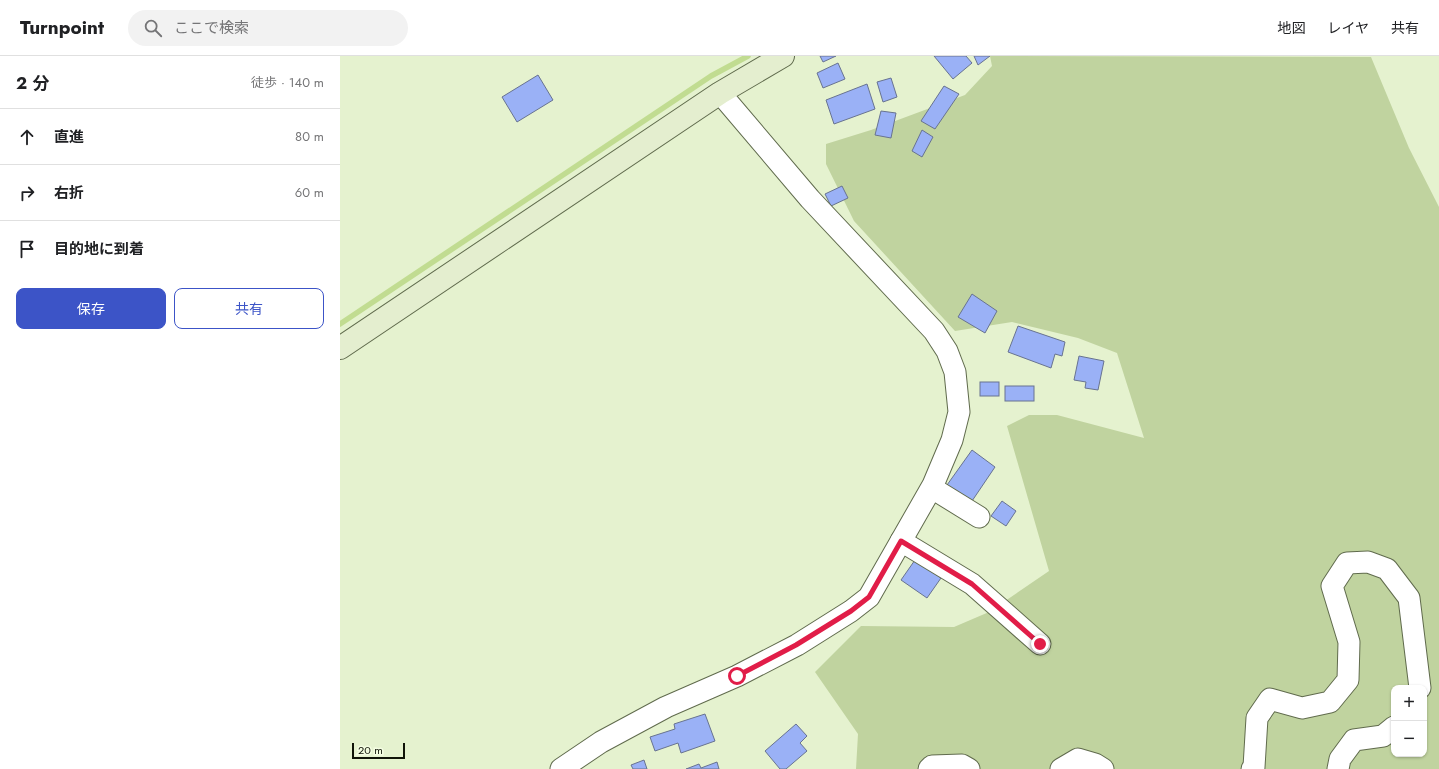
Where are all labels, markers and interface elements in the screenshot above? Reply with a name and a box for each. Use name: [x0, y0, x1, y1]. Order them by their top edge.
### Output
search box: [128, 10, 408, 46]
text: Turnpoint: [20, 14, 104, 41]
icon: search: [142, 17, 164, 39]
text: ここで検索: [174, 17, 249, 39]
text: 地図: [1277, 18, 1305, 38]
text: レイヤ: [1327, 18, 1369, 38]
text: 共有: [1391, 18, 1419, 38]
text: 2 分: [16, 71, 49, 95]
text: 徒歩 · 140 m: [251, 73, 324, 92]
icon: ahead: [16, 126, 38, 148]
text: 直進: [54, 126, 84, 148]
text: 80 m: [295, 127, 324, 146]
icon: right: [16, 182, 38, 204]
text: 右折: [54, 182, 84, 204]
text: 60 m: [295, 183, 324, 202]
icon: arrive: [16, 238, 38, 260]
text: 目的地に到着: [54, 238, 144, 260]
button: 保存: [16, 288, 166, 329]
button: 共有: [174, 288, 324, 329]
route end: [1031, 635, 1049, 653]
route start: [728, 667, 746, 685]
map controls: [1391, 685, 1427, 757]
button: +: [1391, 685, 1427, 721]
button: −: [1391, 721, 1427, 757]
scale bar: [352, 741, 405, 760]
text: 20 m: [358, 742, 383, 758]

